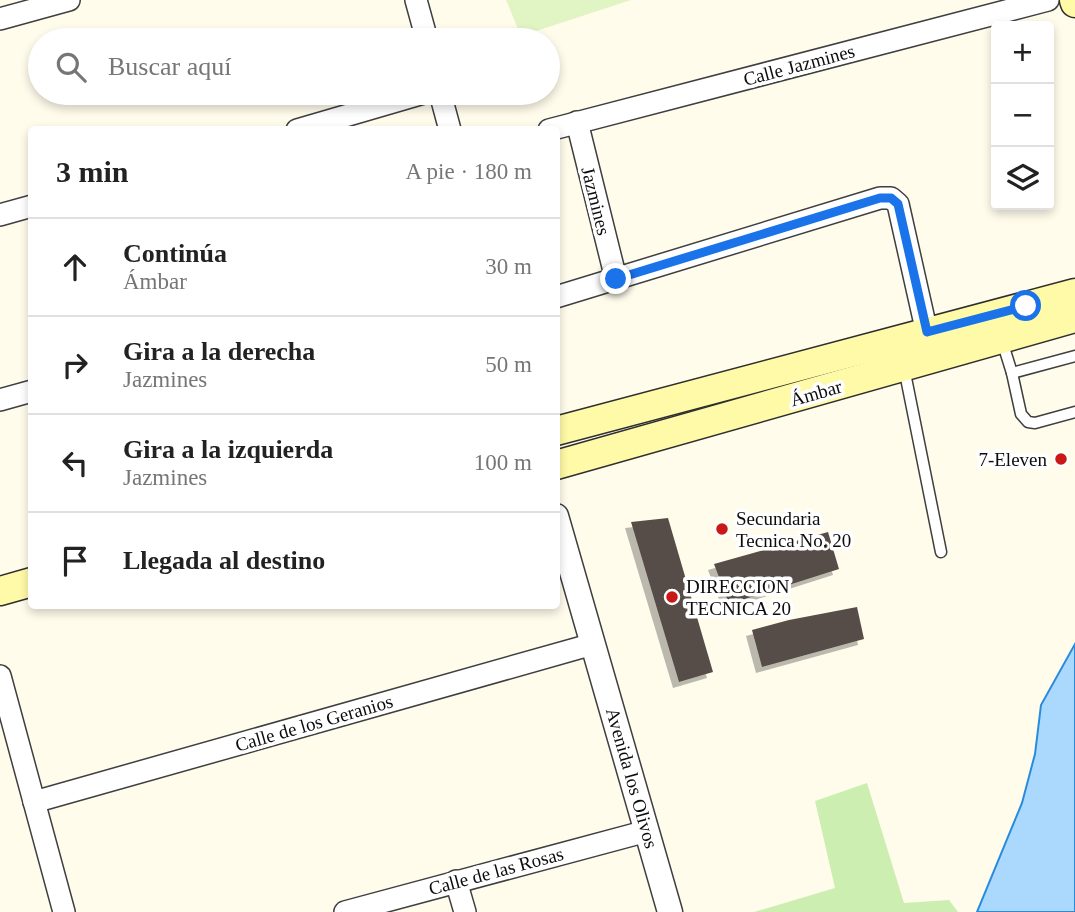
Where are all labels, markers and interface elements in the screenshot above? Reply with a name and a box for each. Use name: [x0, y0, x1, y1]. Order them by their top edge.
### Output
map controls: [991, 21, 1054, 210]
button: +: [991, 21, 1054, 84]
search box: [28, 28, 560, 105]
street label: Calle Jazmines: [741, 40, 857, 90]
icon: search: [52, 48, 90, 86]
text: Buscar aquí: [108, 52, 231, 81]
button: −: [991, 84, 1054, 147]
button: layers: [991, 147, 1054, 210]
text: 3 min: [56, 155, 129, 188]
text: A pie · 180 m: [406, 159, 532, 184]
street label: Jazmines: [577, 165, 615, 237]
text: Continúa: [123, 239, 227, 268]
icon: ahead: [56, 248, 94, 286]
text: 30 m: [485, 254, 532, 279]
route end: [600, 263, 631, 294]
text: Ámbar: [123, 269, 187, 294]
route start: [1010, 290, 1041, 321]
text: Gira a la derecha: [123, 337, 315, 366]
icon: right: [56, 346, 94, 384]
text: 50 m: [485, 352, 532, 377]
text: Jazmines: [123, 367, 207, 392]
street label: Ámbar: [788, 375, 845, 410]
text: Gira a la izquierda: [123, 435, 333, 464]
icon: left: [56, 444, 94, 482]
place label: 7-Eleven: [978, 449, 1048, 470]
text: 100 m: [474, 450, 532, 475]
marker: 7-Eleven: [1053, 451, 1069, 467]
text: Jazmines: [123, 465, 207, 490]
place label: Secundaria Tecnica No. 20: [736, 508, 851, 551]
marker: Secundaria Tecnica No. 20: [714, 521, 730, 537]
icon: arrive: [56, 542, 94, 580]
text: Llegada al destino: [123, 546, 325, 575]
place label: DIRECCION TECNICA 20: [686, 576, 791, 619]
marker: DIRECCION TECNICA 20: [664, 589, 680, 605]
street label: Calle de los Geranios: [233, 690, 395, 756]
street label: Avenida los Olivos: [602, 705, 662, 851]
street label: Calle de las Rosas: [426, 843, 566, 899]

